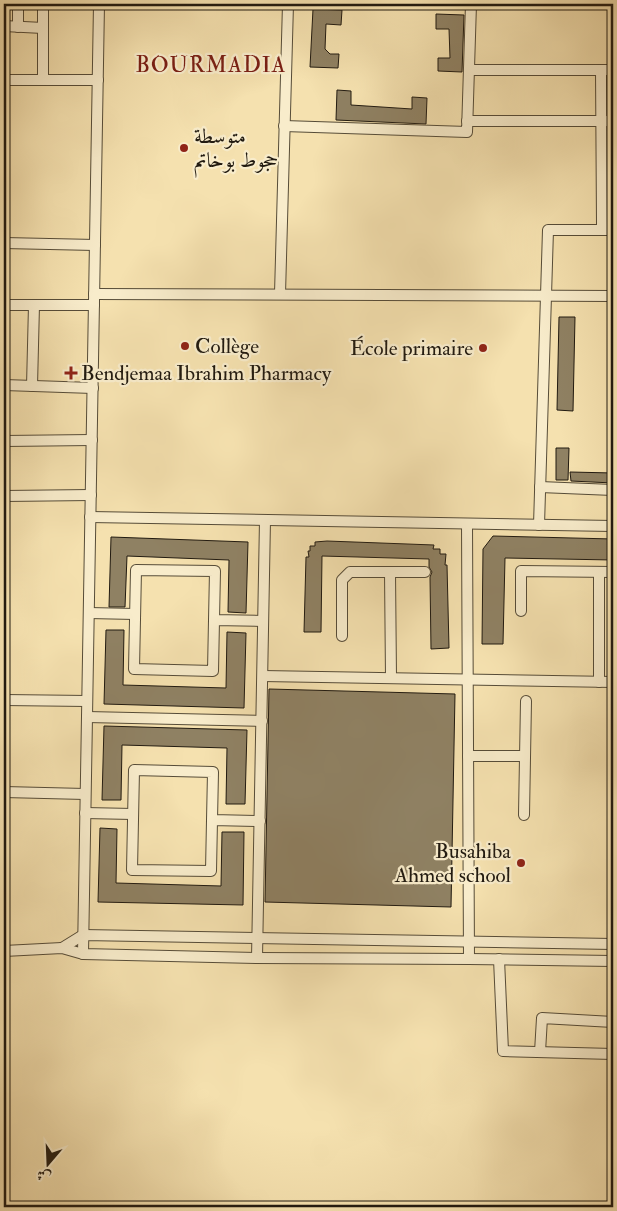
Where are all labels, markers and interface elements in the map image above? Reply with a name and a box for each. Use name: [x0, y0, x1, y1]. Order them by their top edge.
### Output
district label: BOURMADIA: [135, 51, 287, 79]
place label: متوسطة حجوط بوخاتم: [194, 123, 278, 178]
marker: متوسطة حجوط بوخاتم: [178, 142, 190, 154]
place label: Collège: [195, 333, 259, 360]
place label: École primaire: [350, 335, 473, 362]
marker: Collège: [179, 340, 191, 352]
marker: École primaire: [477, 342, 489, 354]
place label: Bendjemaa Ibrahim Pharmacy: [81, 360, 332, 387]
marker: Bendjemaa Ibrahim Pharmacy: [65, 367, 77, 379]
place label: Busahiba Ahmed school: [394, 838, 512, 889]
marker: Busahiba Ahmed school: [515, 857, 527, 869]
north arrow: [22, 1138, 72, 1188]
text: ش: [34, 1165, 53, 1186]

